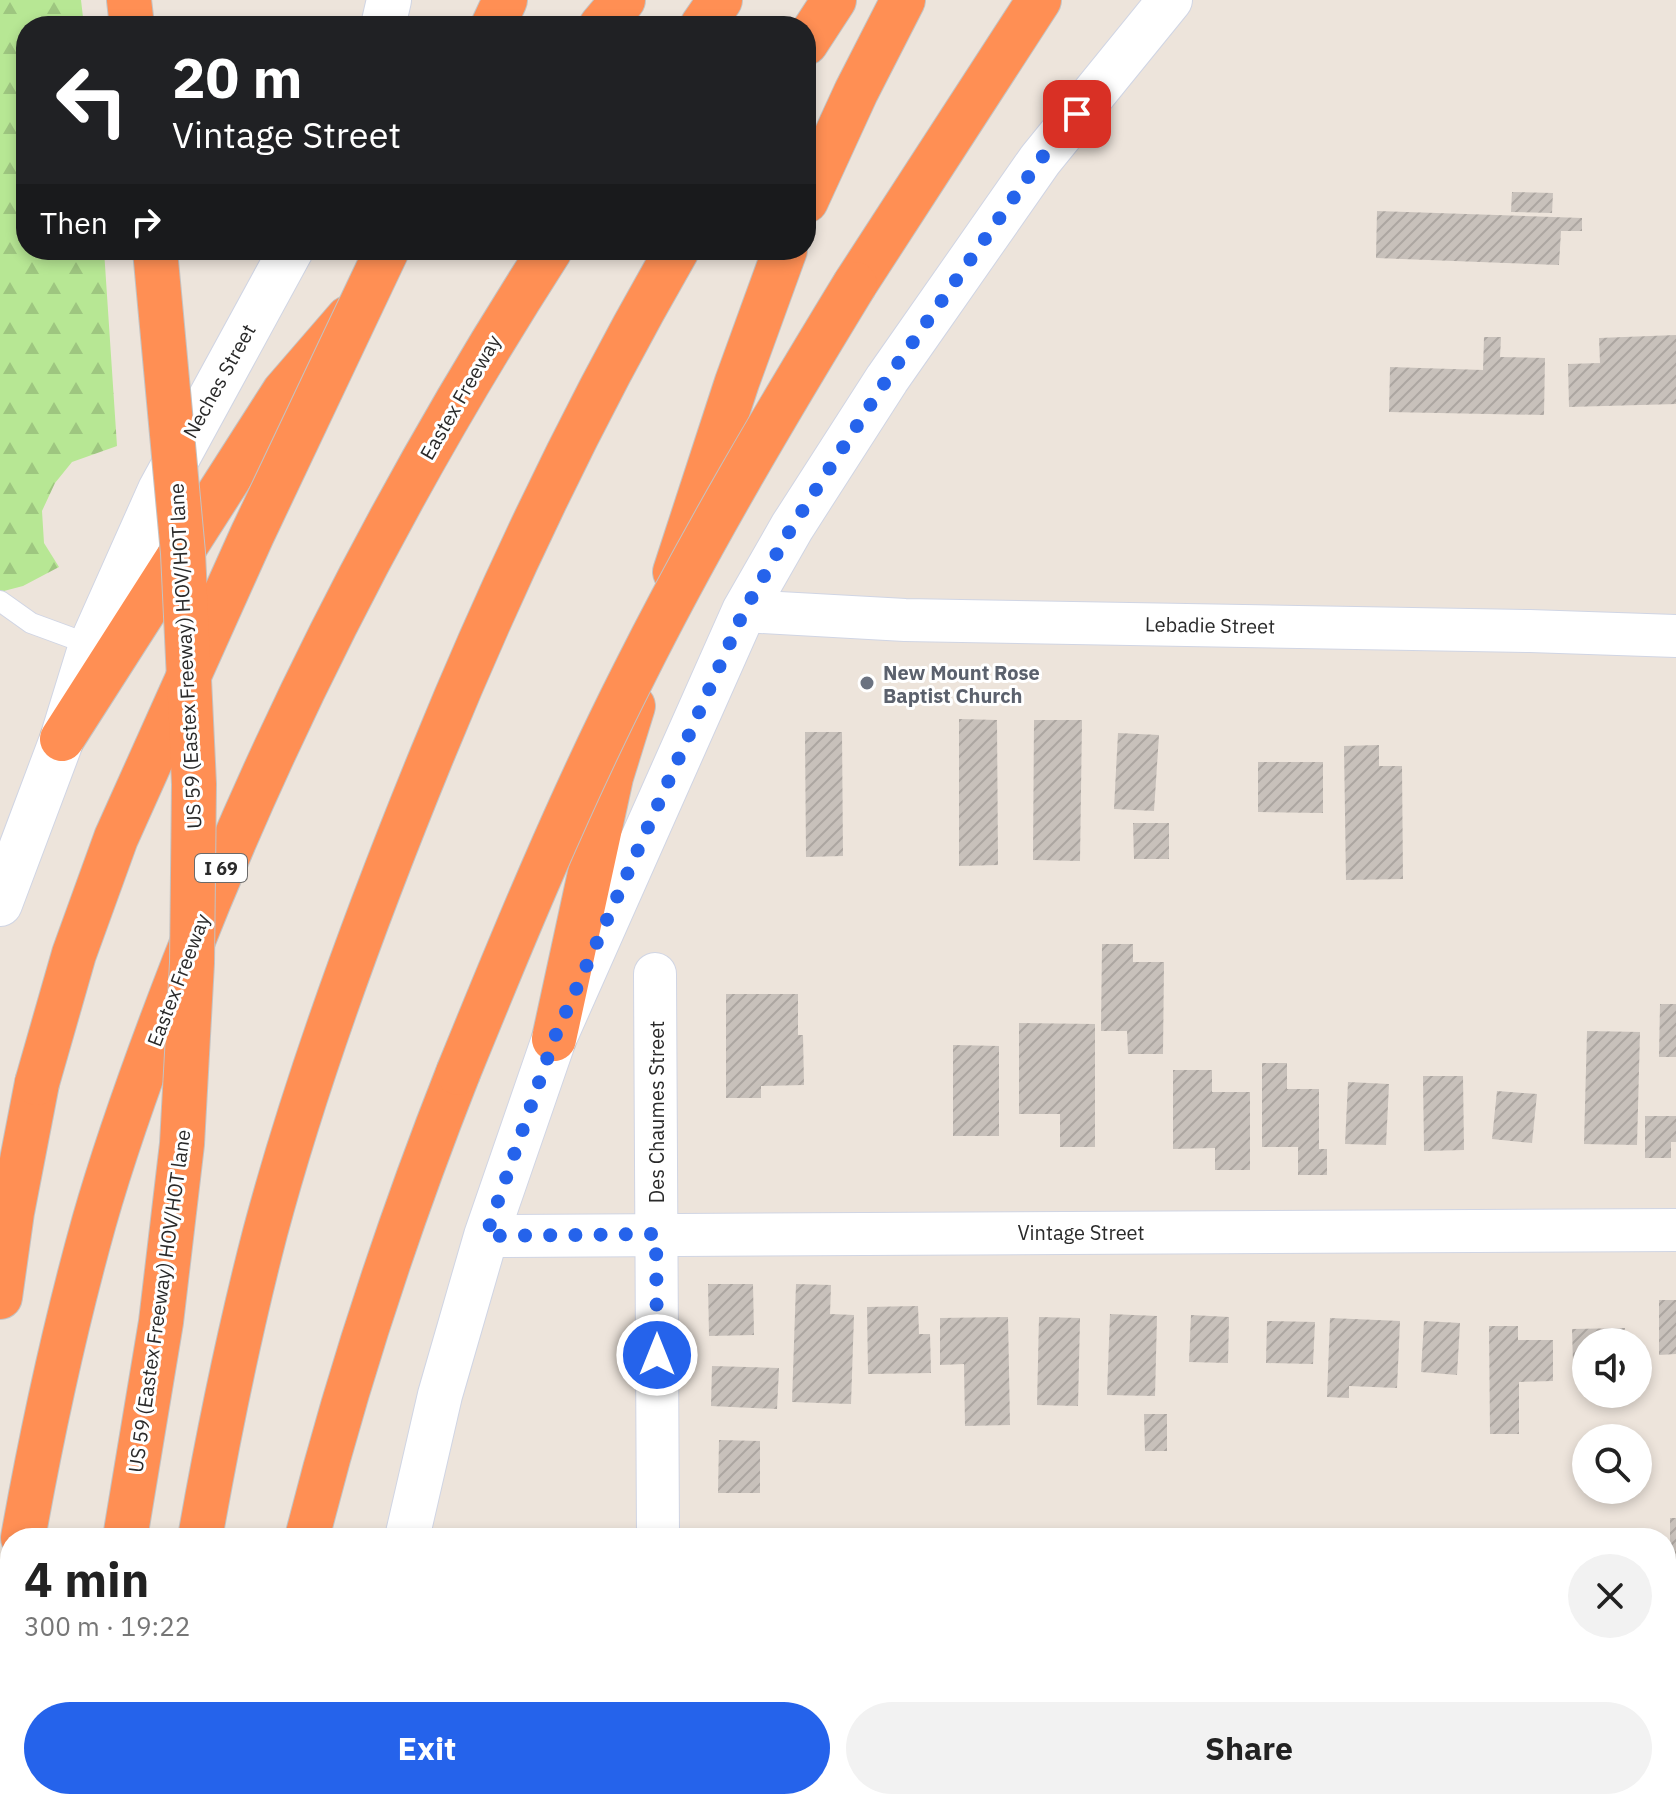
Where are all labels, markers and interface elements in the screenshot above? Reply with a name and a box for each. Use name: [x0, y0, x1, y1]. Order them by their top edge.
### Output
text: 20 m: [172, 41, 302, 113]
icon: left: [40, 48, 144, 152]
pin: [1043, 80, 1111, 148]
icon: arrive: [1055, 92, 1099, 136]
text: Vintage Street: [172, 111, 401, 158]
icon: right: [124, 200, 168, 244]
text: Then: [40, 203, 108, 242]
street label: Neches Street: [176, 319, 262, 443]
street label: Eastex Freeway: [413, 330, 507, 464]
street label: US 59 (Eastex Freeway) HOV/HOT lane: [162, 482, 208, 830]
street label: Lebadie Street: [1145, 610, 1275, 640]
place label: New Mount Rose Baptist Church: [883, 659, 1040, 709]
marker: New Mount Rose Baptist Church: [858, 674, 876, 692]
road number: I 69: [195, 854, 247, 882]
street label: Eastex Freeway: [140, 910, 216, 1050]
street label: Des Chaumes Street: [643, 1021, 670, 1203]
street label: US 59 (Eastex Freeway) HOV/HOT lane: [122, 1128, 196, 1474]
street label: Vintage Street: [1017, 1219, 1145, 1246]
position arrow: [615, 1313, 699, 1397]
map controls: [1572, 1328, 1652, 1504]
button: sound: [1572, 1328, 1652, 1408]
button: search: [1572, 1424, 1652, 1504]
text: 4 min: [24, 1548, 149, 1610]
button: close: [1568, 1554, 1652, 1638]
text: 300 m · 19:22: [24, 1609, 190, 1643]
button: Exit: [24, 1702, 830, 1794]
button: Share: [846, 1702, 1652, 1794]

